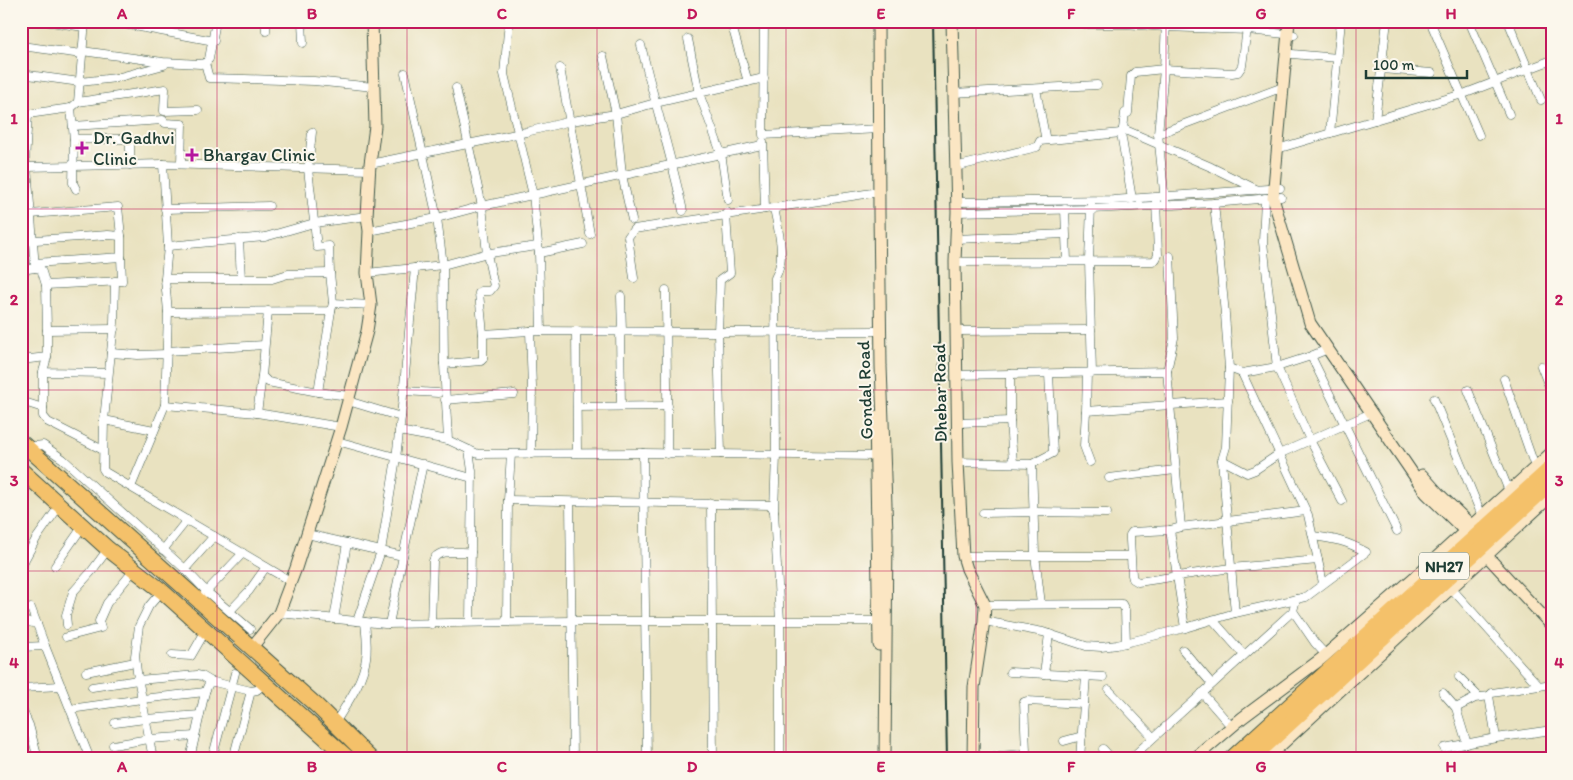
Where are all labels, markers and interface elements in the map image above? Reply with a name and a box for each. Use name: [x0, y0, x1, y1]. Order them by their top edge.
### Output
text: A: [116, 4, 128, 23]
text: B: [307, 4, 318, 23]
text: C: [497, 4, 508, 23]
text: D: [687, 4, 698, 23]
text: E: [877, 4, 886, 23]
text: F: [1067, 4, 1076, 23]
text: G: [1255, 4, 1267, 23]
text: H: [1445, 4, 1457, 23]
scale bar: [1366, 48, 1467, 80]
text: 100 m: [1373, 56, 1415, 74]
text: 1: [10, 109, 18, 128]
text: 1: [1555, 109, 1563, 128]
place label: Dr. Gadhvi Clinic: [93, 127, 175, 170]
marker: Dr. Gadhvi Clinic: [75, 141, 89, 155]
place label: Bhargav Clinic: [203, 144, 315, 166]
marker: Bhargav Clinic: [185, 148, 199, 162]
text: 2: [10, 290, 19, 309]
text: 2: [1555, 290, 1564, 309]
street label: Gondal Road: [852, 340, 878, 440]
street label: Dhebar Road: [928, 343, 952, 443]
text: 3: [10, 471, 19, 490]
text: 3: [1555, 471, 1564, 490]
road number: NH27: [1419, 552, 1469, 580]
text: 4: [9, 653, 19, 672]
text: 4: [1554, 653, 1564, 672]
text: A: [116, 757, 128, 776]
text: B: [307, 757, 318, 776]
text: C: [497, 757, 508, 776]
text: D: [687, 757, 698, 776]
text: E: [877, 757, 886, 776]
text: F: [1067, 757, 1076, 776]
text: G: [1255, 757, 1267, 776]
text: H: [1445, 757, 1457, 776]

